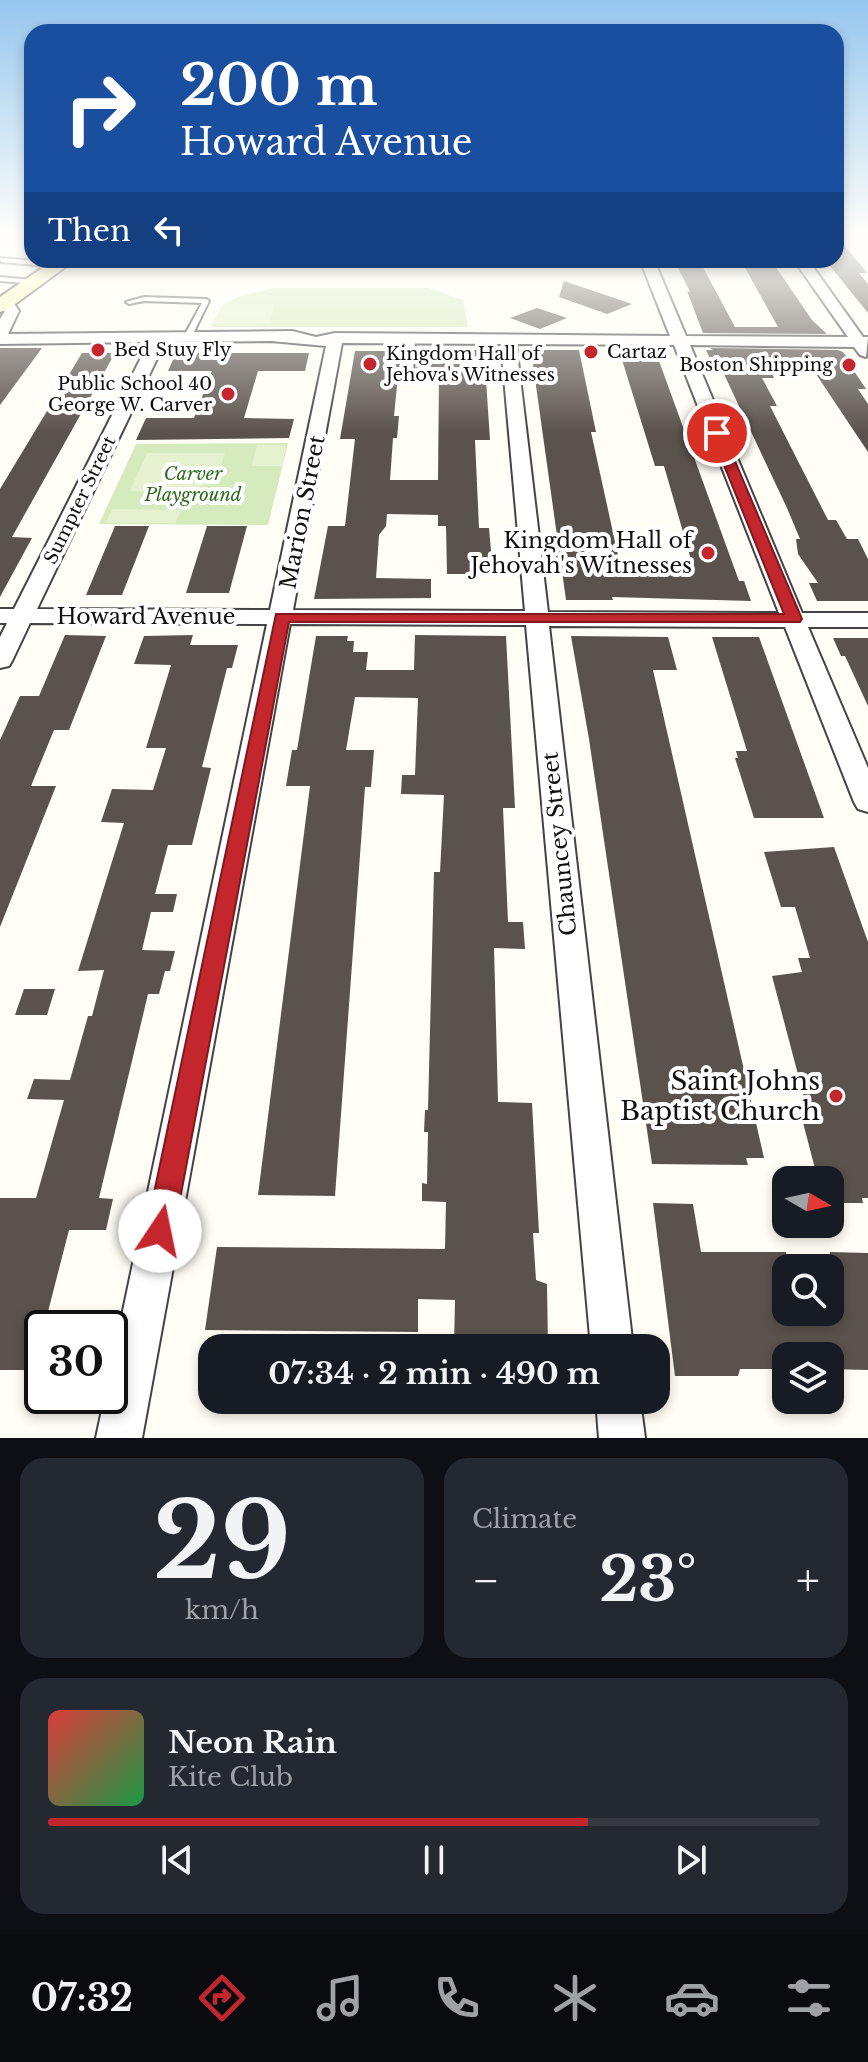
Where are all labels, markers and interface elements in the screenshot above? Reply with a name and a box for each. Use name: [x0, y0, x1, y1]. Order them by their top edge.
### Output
text: 200 m: [180, 51, 378, 120]
icon: right: [48, 56, 152, 160]
text: Howard Avenue: [180, 120, 473, 165]
icon: left: [147, 208, 191, 252]
text: Then: [48, 212, 131, 249]
place label: Bed Stuy Fly: [114, 339, 232, 361]
marker: Bed Stuy Fly: [89, 341, 107, 359]
place label: Cartaz: [607, 341, 667, 363]
place label: Kingdom Hall of Jehova's Witnesses: [384, 343, 555, 386]
marker: Cartaz: [582, 343, 600, 361]
place label: Boston Shipping: [679, 354, 833, 376]
marker: Kingdom Hall of Jehova's Witnesses: [361, 355, 379, 373]
marker: Boston Shipping: [840, 356, 858, 374]
place label: Public School 40 George W. Carver: [48, 373, 212, 416]
marker: Public School 40 George W. Carver: [219, 385, 237, 403]
pin: [683, 399, 751, 467]
icon: arrive: [695, 411, 739, 455]
street label: Sumpter Street: [39, 432, 121, 568]
street label: Marion Street: [274, 432, 331, 591]
park label: Carver Playground: [143, 463, 242, 506]
place label: Kingdom Hall of Jehovah's Witnesses: [467, 527, 695, 579]
marker: Kingdom Hall of Jehovah's Witnesses: [699, 544, 717, 562]
street label: Howard Avenue: [57, 603, 235, 630]
street label: Chauncey Street: [536, 750, 583, 937]
place label: Saint Johns Baptist Church: [620, 1065, 820, 1127]
marker: Saint Johns Baptist Church: [827, 1087, 845, 1105]
north arrow: [772, 1166, 844, 1238]
map controls: [772, 1166, 844, 1414]
position arrow: [118, 1189, 202, 1273]
button: search: [772, 1254, 844, 1326]
speed limit sign: 30: [24, 1310, 128, 1414]
button: layers: [772, 1342, 844, 1414]
text: 07:34 · 2 min · 490 m: [268, 1355, 600, 1392]
text: 29: [153, 1477, 291, 1606]
text: Climate: [472, 1503, 577, 1535]
text: 23°: [599, 1543, 697, 1617]
text: −: [472, 1553, 500, 1608]
text: +: [796, 1553, 820, 1608]
text: km/h: [185, 1594, 259, 1626]
text: Neon Rain: [168, 1724, 337, 1761]
text: Kite Club: [168, 1761, 293, 1793]
icon: previous: [155, 1838, 199, 1882]
icon: pause: [412, 1838, 456, 1882]
icon: next: [669, 1838, 713, 1882]
icon: directions: [194, 1970, 250, 2026]
icon: music: [312, 1970, 368, 2026]
icon: phone: [429, 1970, 485, 2026]
icon: climate: [547, 1970, 603, 2026]
icon: car: [664, 1970, 720, 2026]
icon: filters: [781, 1970, 837, 2026]
text: 07:32: [31, 1976, 133, 2021]

